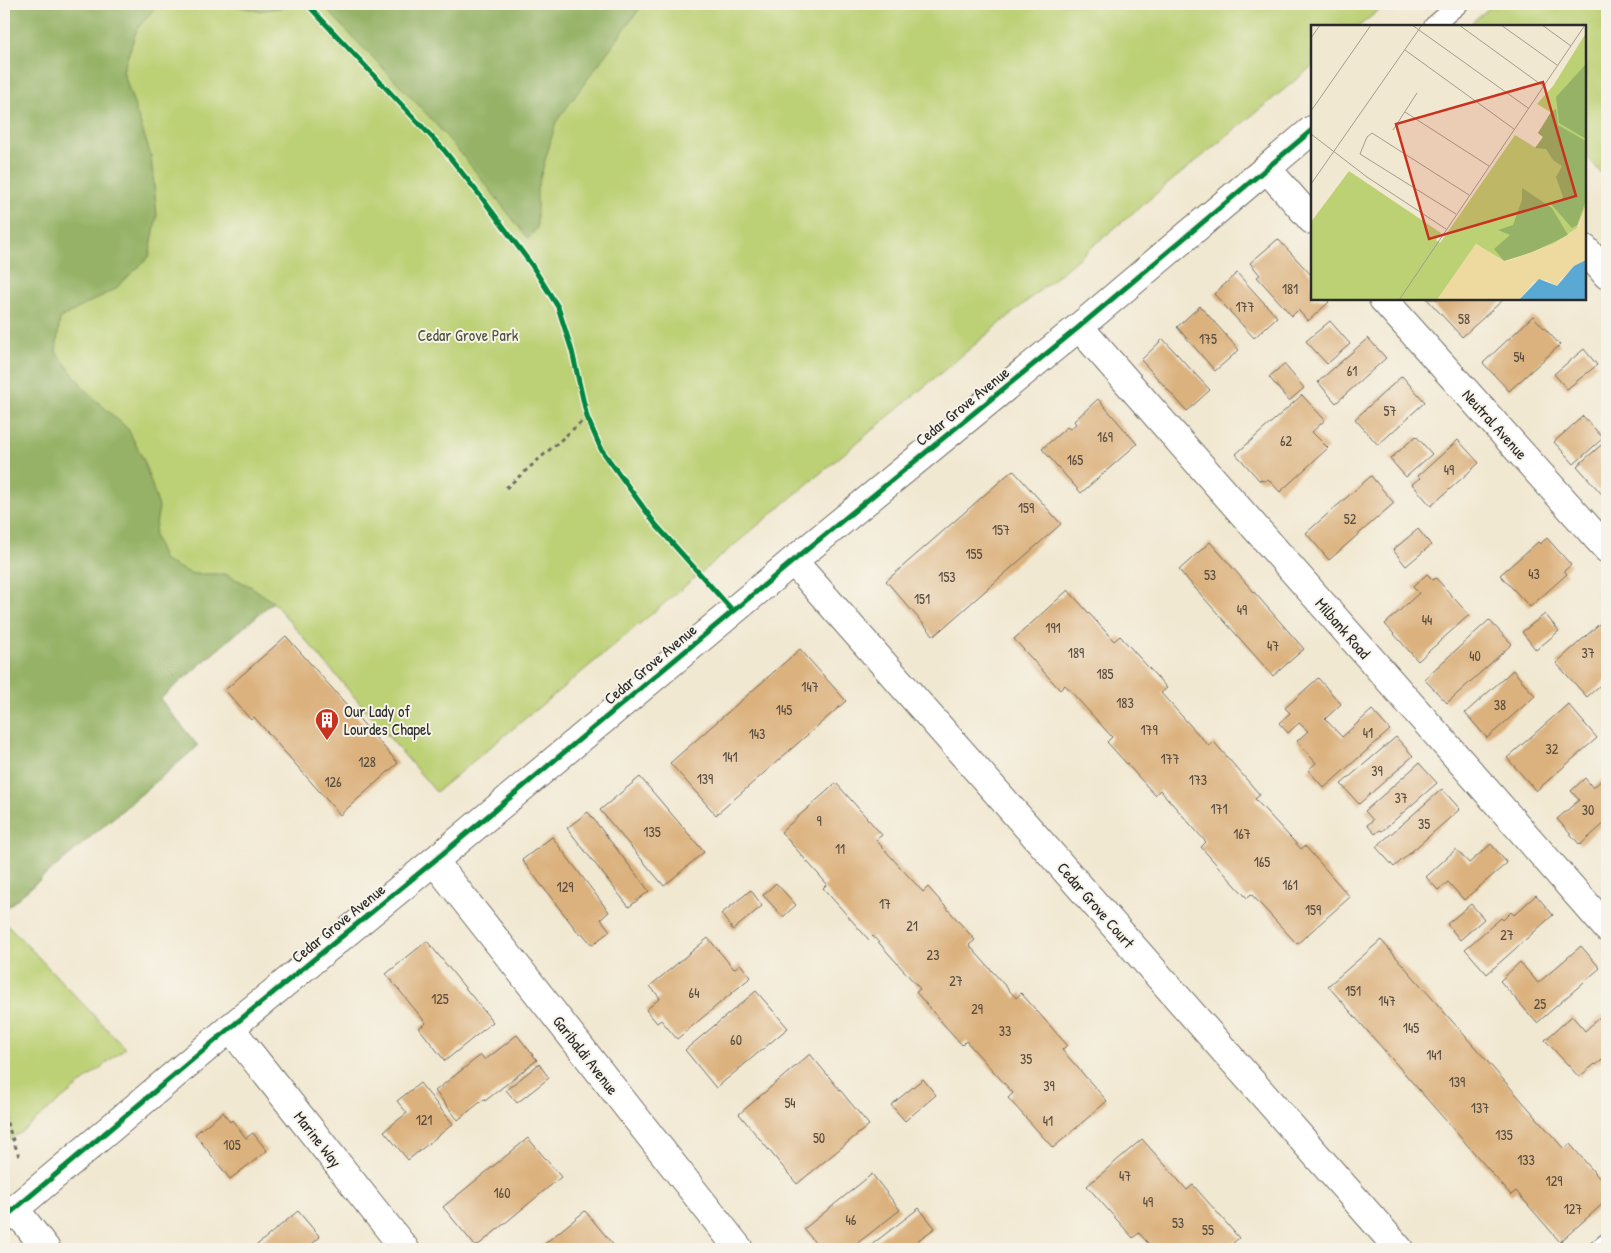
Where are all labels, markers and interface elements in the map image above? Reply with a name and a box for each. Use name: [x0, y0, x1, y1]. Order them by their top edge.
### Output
inset map: [1311, 25, 1586, 300]
house number: 181: [1282, 279, 1298, 298]
house number: 177: [1236, 297, 1255, 316]
house number: 58: [1458, 309, 1470, 328]
park label: Cedar Grove Park: [418, 324, 519, 346]
house number: 175: [1199, 329, 1217, 348]
house number: 54: [1513, 347, 1525, 366]
street label: Cedar Grove Avenue: [910, 361, 1014, 451]
house number: 61: [1347, 361, 1357, 380]
street label: Neutral Avenue: [1457, 384, 1533, 464]
house number: 57: [1384, 401, 1396, 420]
house number: 169: [1097, 427, 1113, 446]
house number: 62: [1280, 431, 1293, 450]
house number: 165: [1067, 450, 1083, 469]
house number: 49: [1444, 460, 1454, 479]
house number: 159: [1018, 498, 1034, 517]
house number: 52: [1344, 509, 1357, 528]
house number: 157: [992, 520, 1010, 539]
house number: 155: [966, 544, 983, 563]
house number: 43: [1528, 564, 1540, 583]
house number: 53: [1204, 565, 1216, 584]
house number: 153: [938, 567, 956, 586]
house number: 151: [914, 589, 930, 608]
street label: Milbank Road: [1310, 593, 1376, 663]
house number: 49: [1237, 600, 1247, 619]
house number: 44: [1422, 610, 1432, 629]
street label: Cedar Grove Avenue: [599, 618, 702, 709]
house number: 191: [1045, 618, 1061, 637]
house number: 47: [1267, 636, 1279, 655]
house number: 189: [1068, 643, 1084, 662]
house number: 37: [1581, 643, 1595, 662]
house number: 40: [1469, 646, 1481, 665]
house number: 185: [1096, 664, 1114, 683]
house number: 147: [801, 677, 819, 696]
house number: 183: [1116, 693, 1134, 712]
house number: 38: [1494, 695, 1506, 714]
place label: Our Lady of Lourdes Chapel: [344, 700, 431, 740]
house number: 145: [776, 700, 792, 719]
building icon: Our Lady of Lourdes Chapel: [314, 707, 340, 741]
house number: 179: [1140, 720, 1158, 739]
house number: 41: [1363, 723, 1373, 742]
house number: 143: [749, 724, 765, 743]
house number: 32: [1546, 739, 1559, 758]
house number: 141: [722, 747, 738, 766]
house number: 177: [1161, 749, 1180, 768]
house number: 128: [358, 752, 376, 771]
house number: 39: [1371, 761, 1383, 780]
house number: 139: [697, 769, 713, 788]
house number: 173: [1189, 770, 1207, 789]
house number: 126: [324, 772, 342, 791]
house number: 37: [1394, 788, 1408, 807]
house number: 171: [1210, 799, 1228, 818]
house number: 30: [1582, 800, 1594, 819]
house number: 9: [816, 811, 822, 830]
house number: 35: [1418, 814, 1430, 833]
house number: 135: [643, 822, 661, 841]
house number: 167: [1233, 824, 1251, 843]
house number: 11: [835, 839, 845, 858]
house number: 165: [1254, 852, 1270, 871]
street label: Cedar Grove Court: [1052, 857, 1140, 953]
house number: 161: [1282, 875, 1298, 894]
house number: 129: [557, 877, 573, 896]
street label: Cedar Grove Avenue: [286, 878, 390, 968]
house number: 17: [879, 894, 891, 913]
house number: 159: [1305, 900, 1321, 919]
house number: 21: [906, 916, 918, 935]
house number: 27: [1500, 925, 1514, 944]
house number: 23: [927, 945, 939, 964]
house number: 27: [949, 971, 963, 990]
house number: 151: [1345, 981, 1361, 1000]
house number: 64: [689, 983, 699, 1002]
house number: 125: [431, 989, 449, 1008]
house number: 147: [1378, 991, 1396, 1010]
house number: 25: [1534, 994, 1546, 1013]
house number: 29: [971, 999, 983, 1018]
street label: Garibaldi Avenue: [548, 1011, 624, 1100]
house number: 145: [1403, 1018, 1419, 1037]
house number: 33: [999, 1021, 1011, 1040]
house number: 60: [730, 1030, 742, 1049]
house number: 141: [1426, 1045, 1442, 1064]
house number: 35: [1020, 1049, 1032, 1068]
house number: 139: [1449, 1072, 1465, 1091]
house number: 39: [1043, 1076, 1055, 1095]
house number: 54: [784, 1093, 796, 1112]
house number: 137: [1471, 1098, 1489, 1117]
street label: Marine Way: [289, 1106, 347, 1172]
house number: 121: [416, 1110, 432, 1129]
house number: 41: [1043, 1111, 1053, 1130]
house number: 135: [1495, 1125, 1513, 1144]
house number: 50: [813, 1128, 825, 1147]
house number: 105: [223, 1135, 241, 1154]
house number: 133: [1517, 1150, 1535, 1169]
house number: 47: [1119, 1166, 1131, 1185]
house number: 129: [1546, 1171, 1562, 1190]
house number: 160: [494, 1183, 510, 1202]
house number: 49: [1143, 1192, 1153, 1211]
house number: 127: [1564, 1199, 1582, 1218]
house number: 46: [846, 1210, 857, 1229]
house number: 53: [1172, 1213, 1184, 1232]
house number: 55: [1202, 1220, 1214, 1239]

